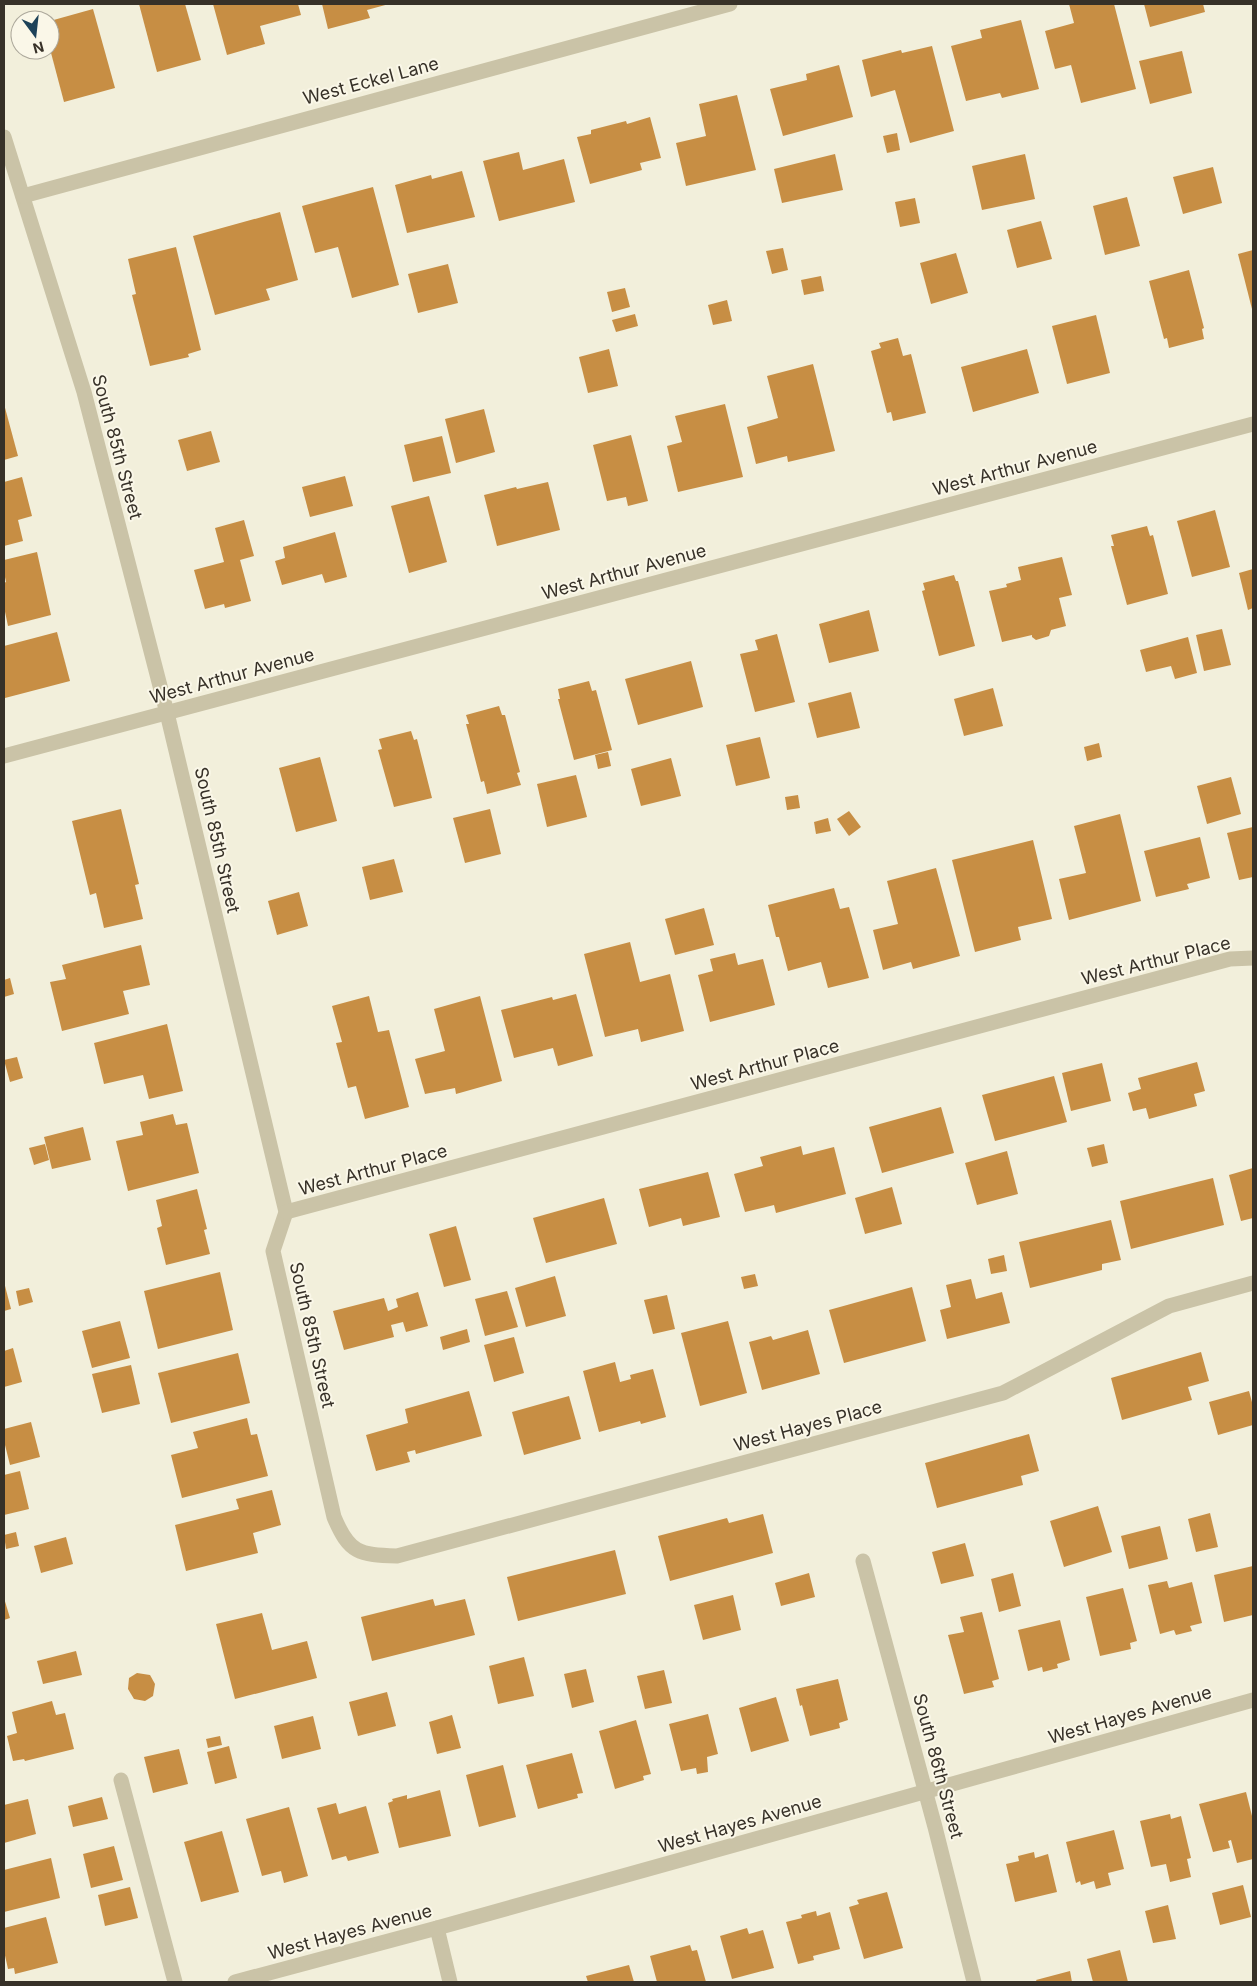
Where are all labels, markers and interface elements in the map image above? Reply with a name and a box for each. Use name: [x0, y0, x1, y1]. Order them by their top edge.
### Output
north arrow: [10, 10, 60, 60]
text: N: [31, 38, 46, 58]
street label: West Eckel Lane: [301, 52, 441, 109]
street label: South 85th Street: [88, 372, 147, 522]
street label: West Arthur Avenue: [930, 435, 1099, 500]
street label: West Arthur Avenue: [539, 539, 708, 604]
street label: West Arthur Avenue: [147, 643, 316, 708]
street label: South 85th Street: [190, 765, 245, 915]
street label: West Arthur Place: [1079, 932, 1233, 989]
street label: West Arthur Place: [688, 1035, 841, 1094]
street label: West Arthur Place: [296, 1140, 449, 1199]
street label: South 85th Street: [285, 1260, 340, 1410]
street label: West Hayes Place: [731, 1396, 884, 1455]
street label: West Hayes Avenue: [1046, 1681, 1214, 1748]
street label: South 86th Street: [909, 1691, 968, 1841]
street label: West Hayes Avenue: [656, 1790, 824, 1857]
street label: West Hayes Avenue: [266, 1899, 434, 1964]

